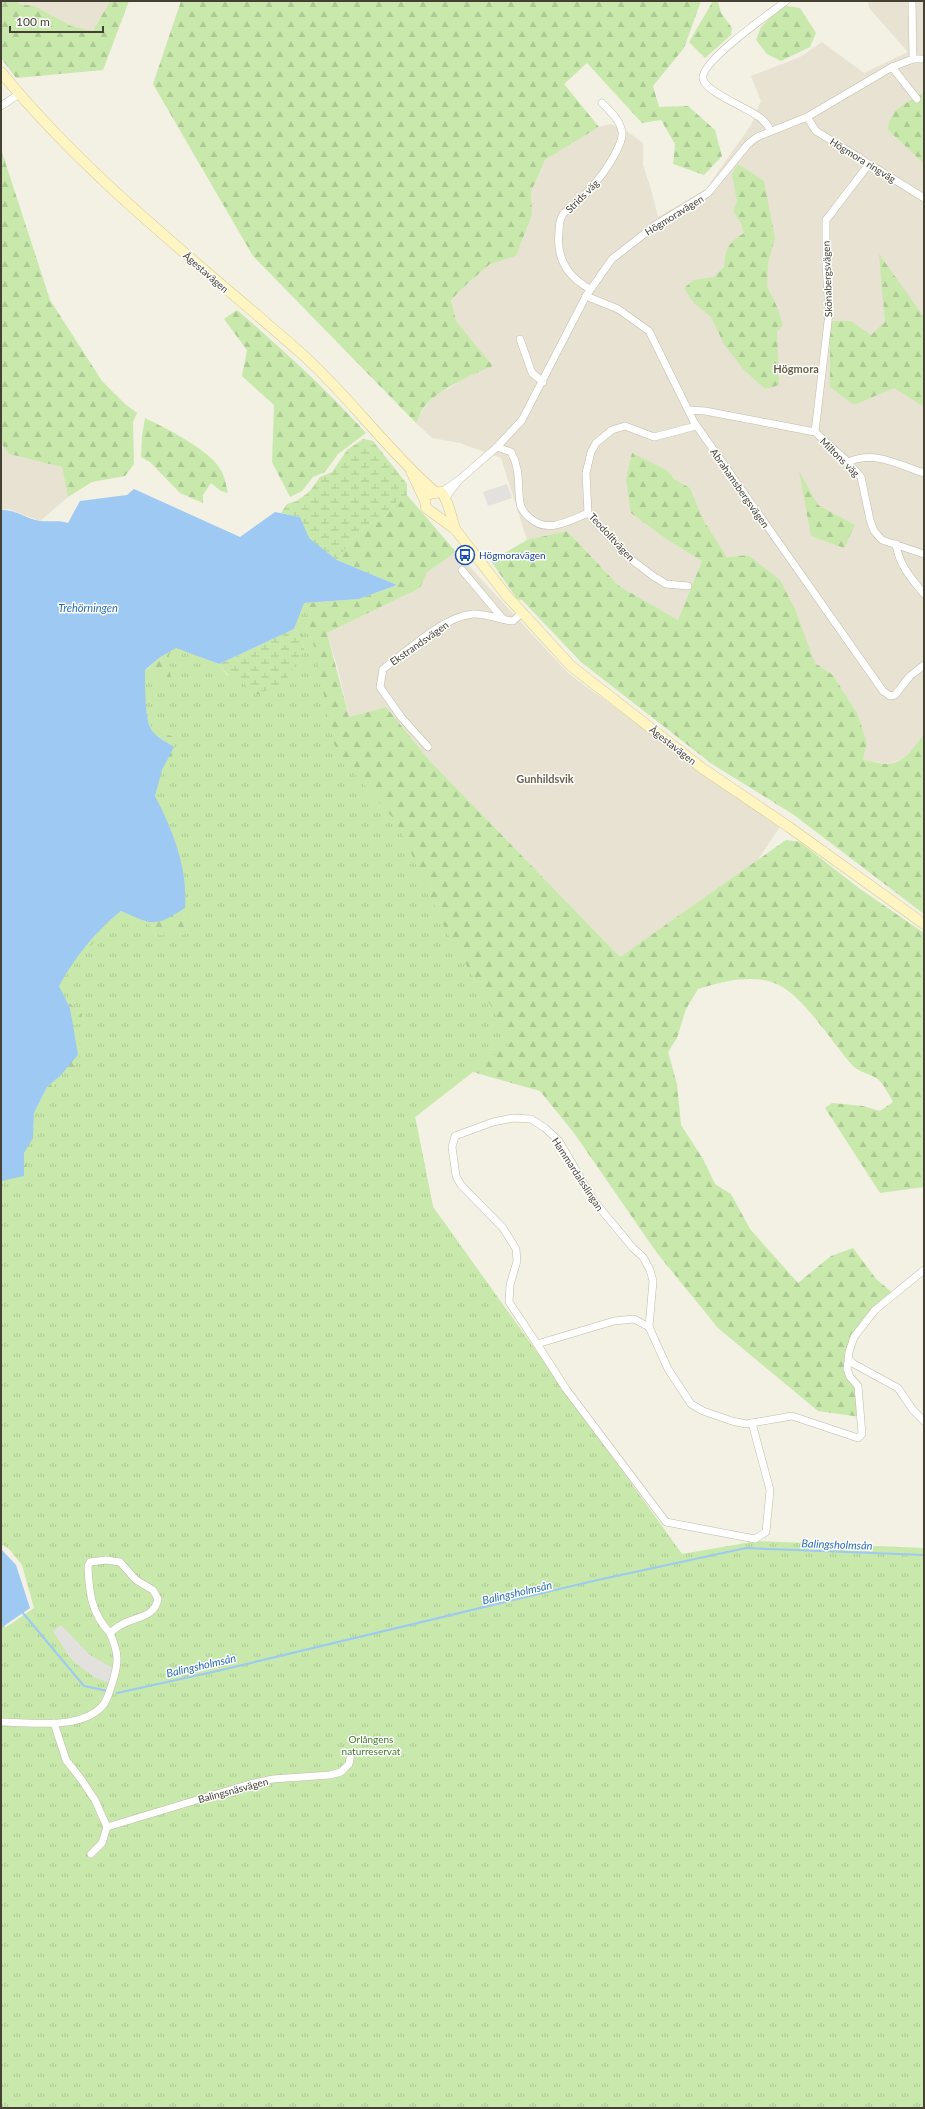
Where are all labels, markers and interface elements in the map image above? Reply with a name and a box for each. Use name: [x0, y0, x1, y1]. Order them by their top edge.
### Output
scale bar: [10, 8, 103, 34]
text: 100 m: [16, 14, 50, 29]
street label: Högmora ringväg: [828, 135, 898, 185]
street label: Strids väg: [563, 177, 601, 215]
street label: Högmoravägen: [643, 192, 705, 238]
street label: Skönabergsvägen: [820, 241, 834, 317]
street label: Ågestavägen: [181, 249, 231, 295]
district label: Högmora: [773, 362, 819, 375]
street label: Miltons väg: [818, 435, 862, 479]
street label: Abrahamsbergsvägen: [708, 446, 772, 530]
street label: Teodolitvägen: [587, 511, 637, 563]
bus stop icon: Högmoravägen: [454, 544, 476, 566]
place label: Högmoravägen: [479, 549, 546, 561]
water label: Trehörningen: [58, 601, 118, 614]
street label: Ekstrandsvägen: [387, 618, 451, 668]
street label: Ågestavägen: [647, 723, 699, 767]
district label: Gunhildsvik: [516, 772, 574, 785]
street label: Hammardalsslingan: [550, 1135, 606, 1213]
water label: Balingsholmsån: [801, 1536, 873, 1552]
water label: Balingsholmsån: [481, 1578, 553, 1606]
water label: Balingsholmsån: [165, 1651, 237, 1679]
park label: Orlångens naturreservat: [342, 1733, 401, 1757]
street label: Balingsnäsvägen: [197, 1775, 269, 1805]

